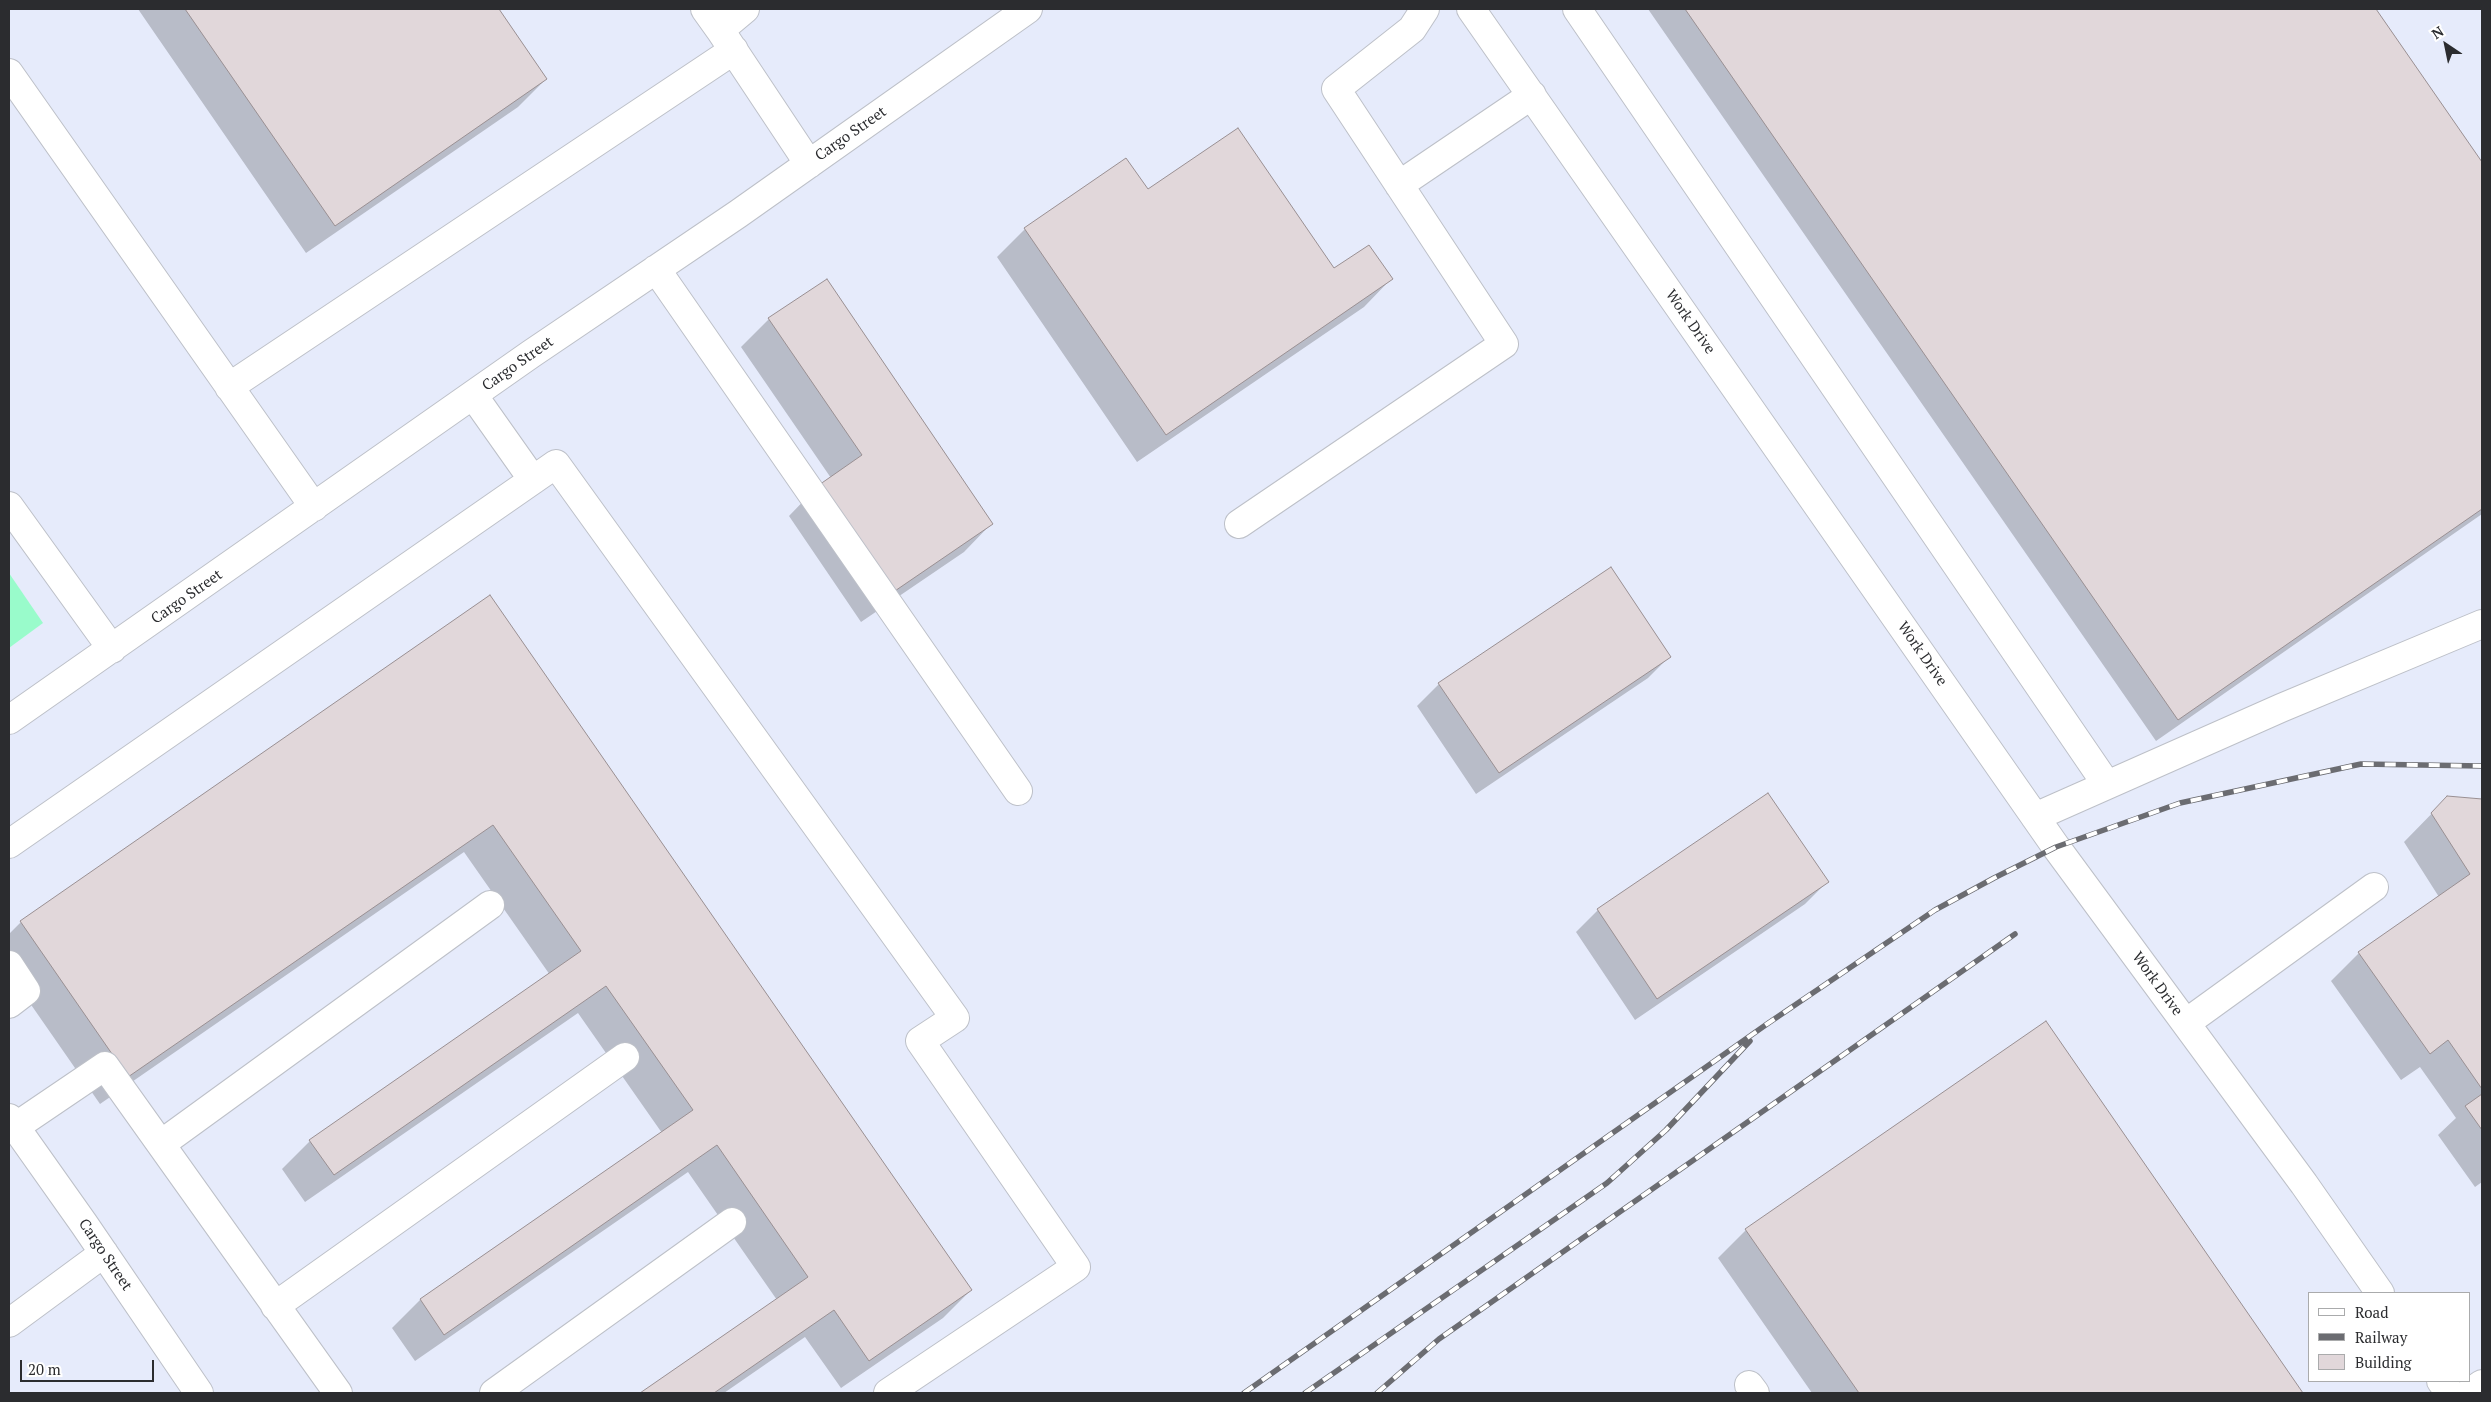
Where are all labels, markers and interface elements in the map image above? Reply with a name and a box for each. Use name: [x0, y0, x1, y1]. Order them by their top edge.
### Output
north arrow: [2421, 20, 2471, 70]
text: N: [2428, 21, 2447, 43]
street label: Cargo Street: [812, 103, 890, 165]
street label: Work Drive: [1661, 286, 1719, 358]
street label: Cargo Street: [479, 333, 557, 395]
street label: Cargo Street: [148, 566, 226, 628]
street label: Work Drive: [1893, 618, 1951, 690]
street label: Work Drive: [2128, 949, 2186, 1019]
street label: Cargo Street: [74, 1216, 136, 1294]
legend: [2308, 1292, 2471, 1382]
text: Road: [2355, 1302, 2388, 1322]
text: Railway: [2355, 1327, 2407, 1347]
scale bar: [22, 1350, 156, 1382]
text: Building: [2355, 1352, 2412, 1372]
text: 20 m: [28, 1359, 61, 1379]

